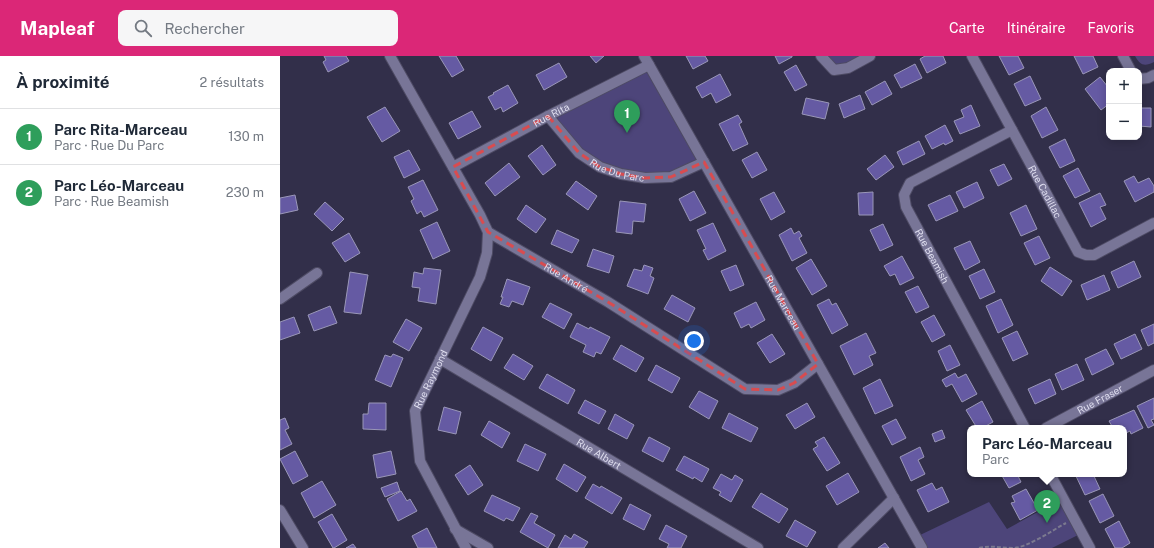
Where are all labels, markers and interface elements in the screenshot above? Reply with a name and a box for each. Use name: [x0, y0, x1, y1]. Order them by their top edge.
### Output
search box: [118, 10, 398, 46]
text: Mapleaf: [20, 17, 94, 39]
icon: search: [132, 17, 154, 39]
text: Rechercher: [164, 20, 245, 37]
text: Carte: [949, 20, 985, 36]
text: Itinéraire: [1007, 20, 1065, 36]
text: Favoris: [1087, 20, 1134, 36]
map controls: [1106, 68, 1142, 140]
button: +: [1106, 68, 1142, 104]
text: À proximité: [16, 72, 110, 92]
text: 2 résultats: [200, 75, 264, 90]
street label: Rue Rita: [531, 100, 571, 129]
pin: 1: [614, 100, 640, 133]
button: −: [1106, 104, 1142, 140]
text: Parc Rita-Marceau: [54, 121, 187, 138]
text: 1: [26, 129, 32, 144]
text: 130 m: [228, 129, 264, 144]
text: Parc · Rue Du Parc: [54, 138, 164, 153]
street label: Rue Du Parc: [588, 156, 645, 184]
street label: Rue Cadillac: [1026, 163, 1064, 220]
text: Parc Léo-Marceau: [54, 177, 184, 194]
text: 2: [25, 185, 33, 200]
text: 230 m: [226, 185, 264, 200]
text: Parc · Rue Beamish: [54, 194, 169, 209]
street label: Rue Beamish: [913, 226, 952, 285]
street label: Rue André: [542, 260, 591, 295]
street label: Rue Marceau: [763, 273, 804, 332]
your location: [684, 331, 704, 351]
street label: Rue Raymond: [411, 348, 450, 411]
street label: Rue Fraser: [1075, 382, 1125, 416]
popup: [967, 425, 1127, 477]
text: Parc Léo-Marceau: [982, 435, 1112, 452]
street label: Rue Albert: [575, 436, 624, 471]
text: Parc: [982, 452, 1009, 467]
pin: 2: [1034, 490, 1060, 523]

